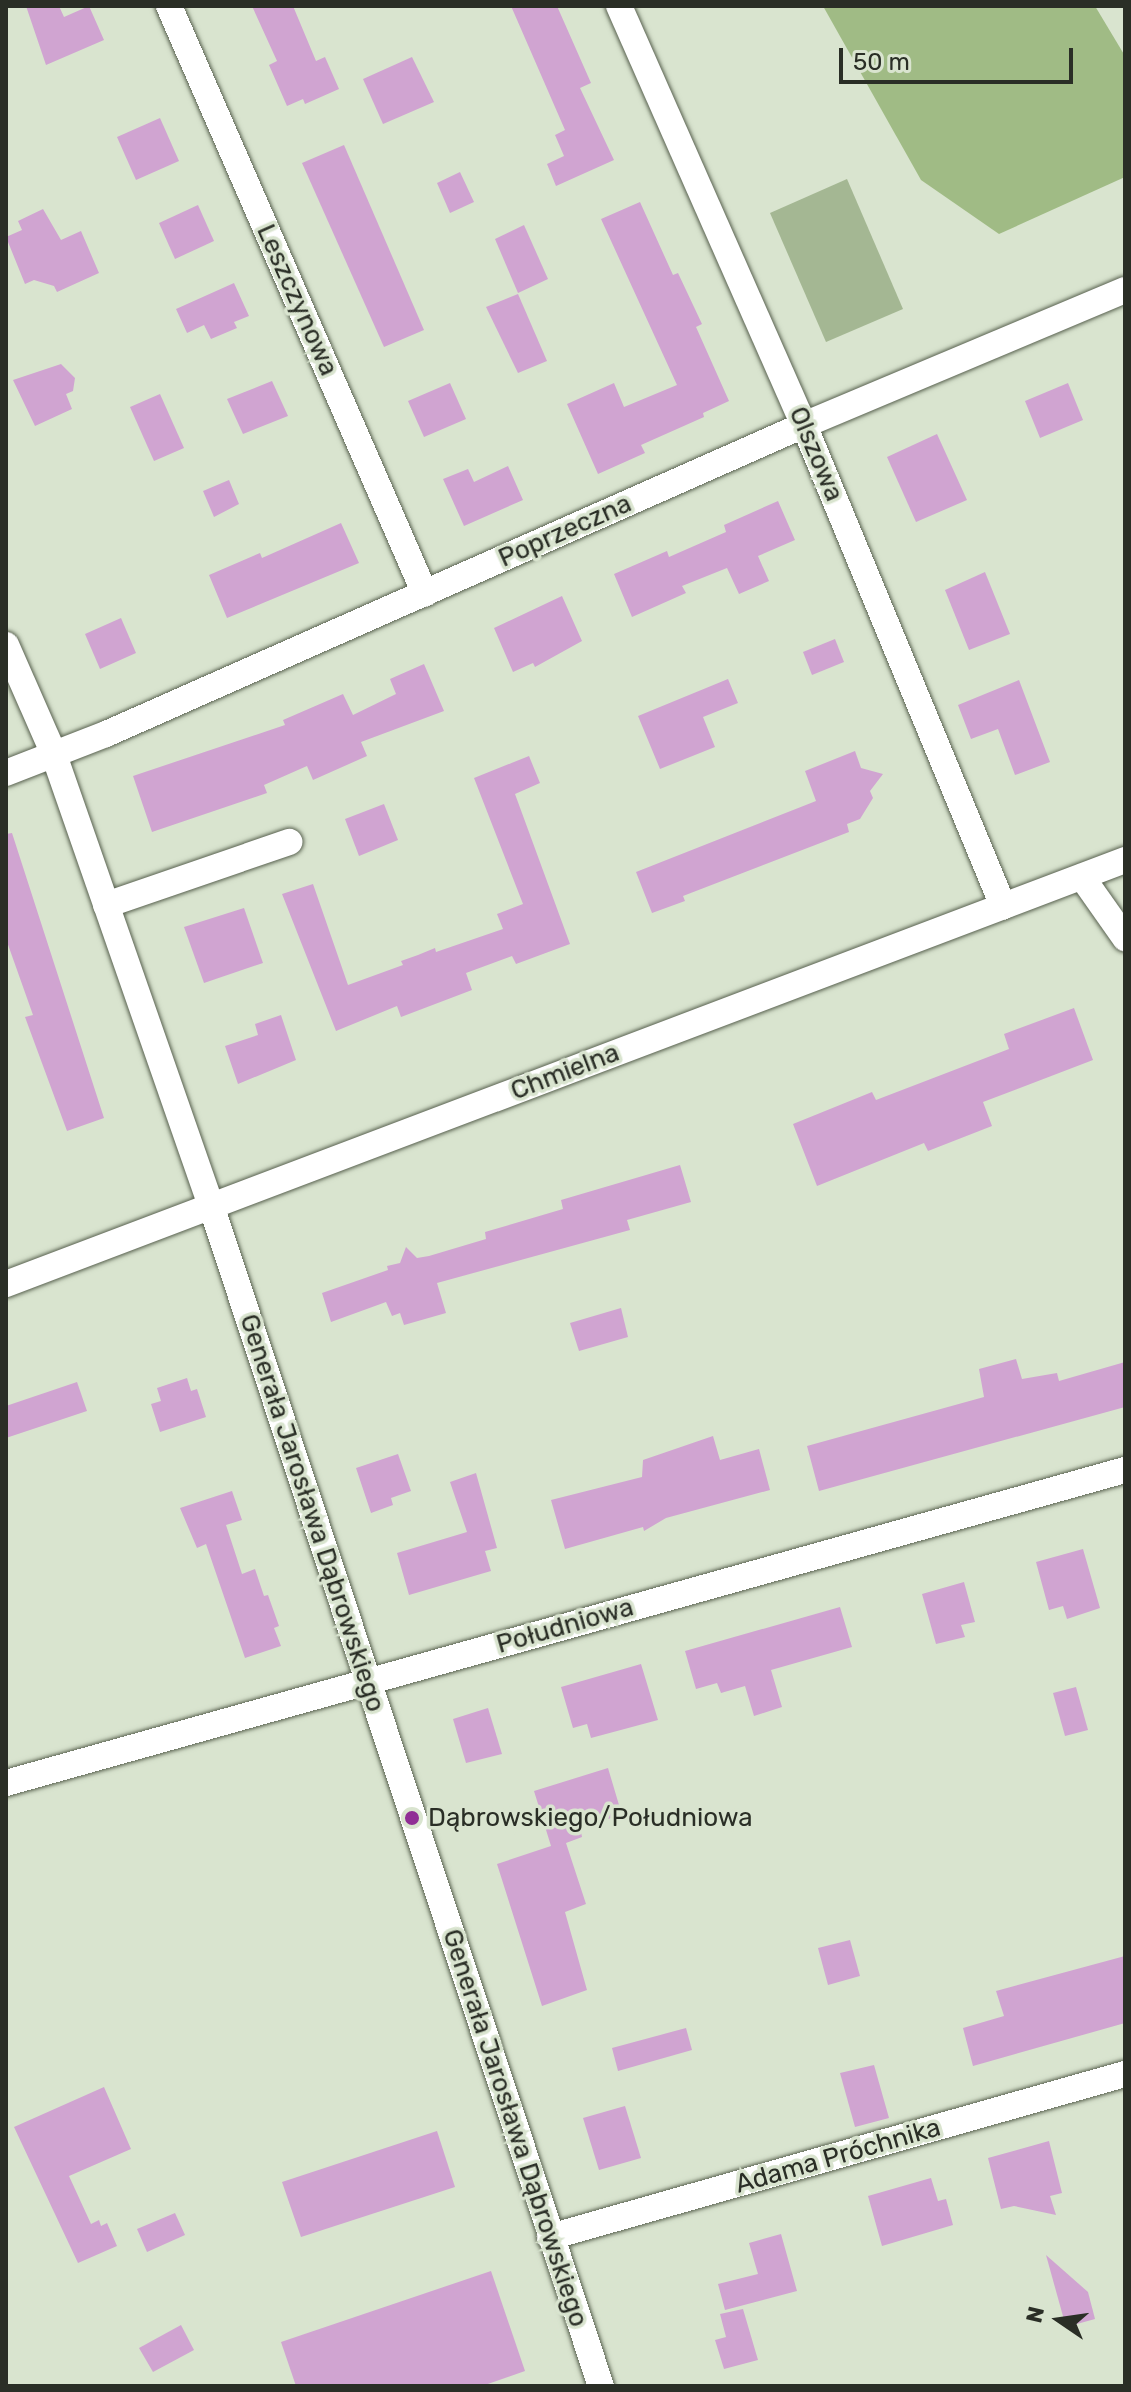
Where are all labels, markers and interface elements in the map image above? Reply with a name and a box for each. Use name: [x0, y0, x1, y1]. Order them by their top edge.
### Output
scale bar: [843, 32, 1077, 82]
text: 50 m: [853, 48, 910, 76]
street label: Leszczynowa: [250, 220, 344, 380]
street label: Olszowa: [782, 402, 850, 506]
street label: Poprzeczna: [494, 488, 636, 574]
street label: Chmielna: [506, 1037, 624, 1107]
street label: Generała Jarosława Dąbrowskiego: [233, 1310, 391, 1716]
street label: Południowa: [493, 1592, 637, 1660]
place label: Dąbrowskiego/Południowa: [428, 1802, 753, 1834]
marker: Dąbrowskiego/Południowa: [403, 1809, 421, 1827]
street label: Generała Jarosława Dąbrowskiego: [436, 1925, 594, 2331]
street label: Adama Próchnika: [732, 2112, 944, 2200]
north arrow: [1019, 2280, 1099, 2360]
text: N: [1020, 2304, 1050, 2325]

